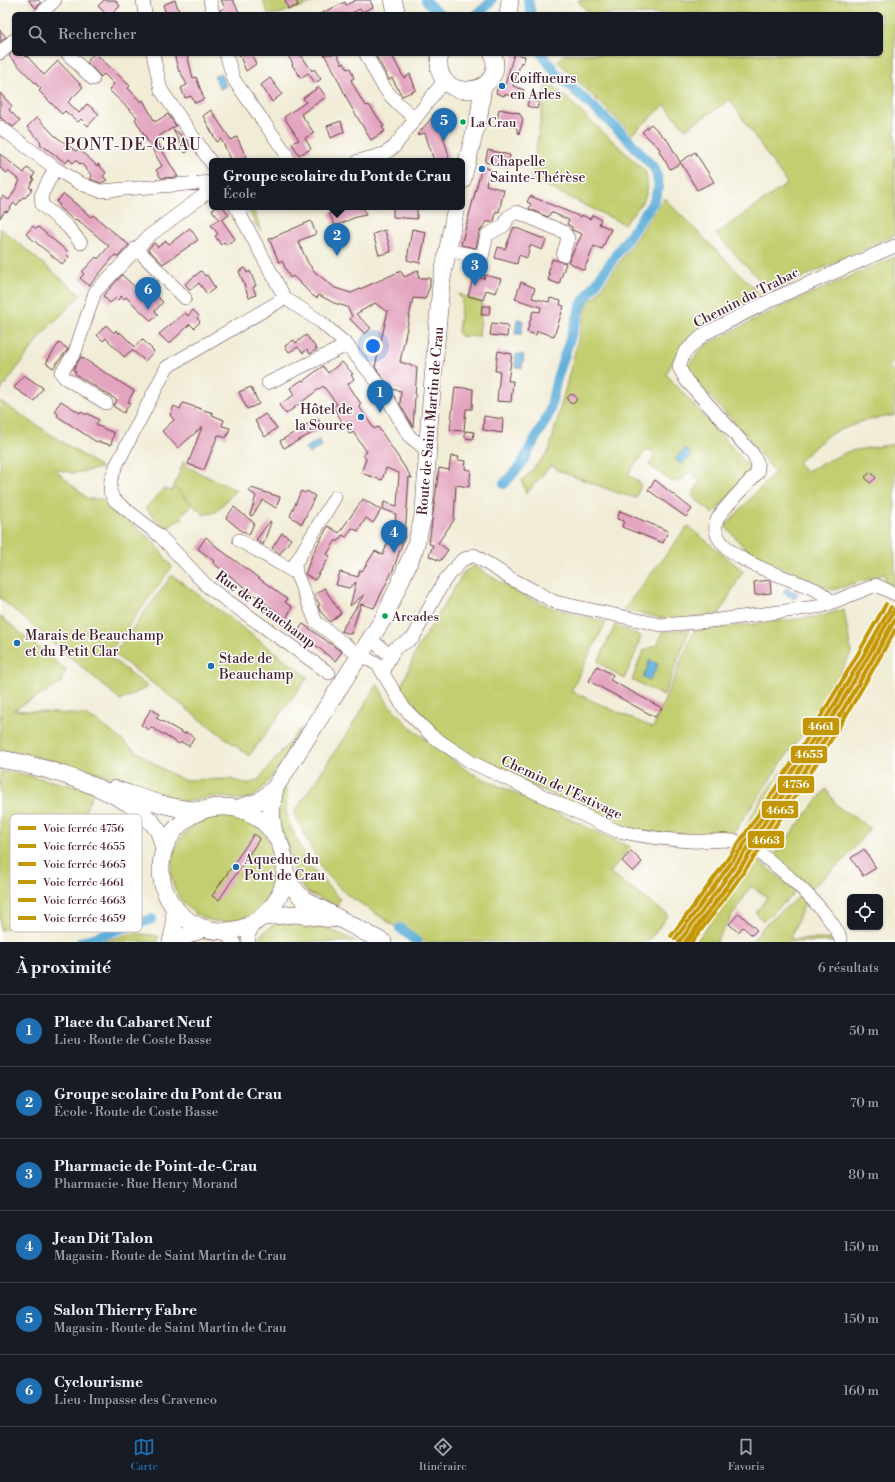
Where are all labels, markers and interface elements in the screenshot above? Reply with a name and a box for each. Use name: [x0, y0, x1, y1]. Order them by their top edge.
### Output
search box: [12, 12, 883, 56]
icon: search: [26, 23, 48, 45]
text: Rechercher: [58, 25, 137, 44]
place label: Coiffueurs en Arles: [510, 70, 576, 104]
marker: Coiffueurs en Arles: [497, 81, 507, 91]
pin: 5: [431, 108, 457, 141]
place label: La Crau: [470, 115, 517, 131]
marker: La Crau: [458, 117, 468, 127]
district label: PONT-DE-CRAU: [64, 135, 202, 155]
place label: Chapelle Sainte-Thérèse: [490, 153, 586, 187]
popup: [209, 158, 465, 210]
marker: Chapelle Sainte-Thérèse: [477, 164, 487, 174]
text: Groupe scolaire du Pont de Crau: [223, 167, 451, 186]
text: École: [223, 186, 256, 202]
pin: 2: [324, 223, 350, 256]
pin: 3: [462, 253, 488, 286]
street label: Chemin du Trabac: [690, 263, 802, 332]
pin: 6: [135, 277, 161, 310]
street label: Route de Saint Martin de Crau: [414, 326, 448, 516]
your location: [363, 336, 383, 356]
pin: 1: [367, 380, 393, 413]
place label: Hôtel de la Source: [295, 401, 353, 435]
marker: Hôtel de la Source: [356, 412, 366, 422]
pin: 4: [381, 520, 407, 553]
street label: Rue de Beauchamp: [212, 567, 319, 652]
place label: Arcades: [391, 609, 439, 625]
marker: Arcades: [380, 611, 390, 621]
place label: Marais de Beauchamp et du Petit Clar: [25, 627, 164, 661]
marker: Marais de Beauchamp et du Petit Clar: [12, 638, 22, 648]
place label: Stade de Beauchamp: [218, 650, 294, 684]
marker: Stade de Beauchamp: [206, 661, 216, 671]
line badge: 4661: [802, 717, 840, 736]
text: 4661: [808, 720, 835, 734]
line badge: 4655: [790, 745, 828, 764]
text: 4655: [795, 748, 823, 762]
street label: Chemin de l'Estivage: [498, 752, 625, 824]
line badge: 4756: [777, 775, 815, 794]
text: 4756: [783, 778, 809, 792]
line badge: 4665: [761, 800, 799, 819]
text: 4665: [766, 804, 794, 818]
legend: [10, 814, 142, 932]
text: Voie ferrée 4756: [42, 822, 124, 836]
line badge: 4663: [747, 830, 785, 849]
text: 4663: [752, 834, 780, 848]
text: Voie ferrée 4655: [42, 840, 125, 854]
place label: Aqueduc du Pont de Crau: [243, 851, 325, 885]
text: Voie ferrée 4665: [42, 858, 126, 872]
marker: Aqueduc du Pont de Crau: [231, 862, 241, 872]
text: Voie ferrée 4661: [42, 876, 124, 890]
text: Voie ferrée 4663: [42, 894, 126, 908]
map controls: [847, 894, 883, 930]
button: locate: [847, 894, 883, 930]
text: Voie ferrée 4659: [42, 912, 126, 926]
text: À proximité: [16, 957, 111, 979]
text: 6 résultats: [818, 960, 879, 976]
text: Place du Cabaret Neuf: [54, 1013, 210, 1032]
text: 1: [26, 1023, 32, 1039]
text: 50 m: [849, 1023, 879, 1039]
text: Lieu · Route de Coste Basse: [54, 1032, 212, 1048]
text: Groupe scolaire du Pont de Crau: [54, 1085, 282, 1104]
text: 2: [25, 1095, 33, 1111]
text: 70 m: [850, 1095, 879, 1111]
text: École · Route de Coste Basse: [54, 1104, 218, 1120]
text: Pharmacie de Point-de-Crau: [54, 1157, 257, 1176]
text: 3: [25, 1167, 33, 1183]
text: 80 m: [848, 1167, 879, 1183]
text: Pharmacie · Rue Henry Morand: [54, 1176, 238, 1192]
text: Jean Dit Talon: [54, 1229, 153, 1248]
text: 4: [25, 1239, 33, 1255]
text: 150 m: [844, 1239, 879, 1255]
text: Magasin · Route de Saint Martin de Crau: [54, 1248, 286, 1264]
text: Salon Thierry Fabre: [54, 1301, 197, 1320]
text: 5: [25, 1311, 33, 1327]
text: 150 m: [844, 1311, 879, 1327]
text: Magasin · Route de Saint Martin de Crau: [54, 1320, 286, 1336]
text: Cyclourisme: [54, 1373, 143, 1392]
text: 6: [25, 1383, 33, 1399]
text: 160 m: [843, 1383, 879, 1399]
text: Lieu · Impasse des Cravenco: [54, 1392, 217, 1408]
tab: Carte: [130, 1436, 158, 1474]
tab: Itinéraire: [419, 1436, 467, 1474]
tab: Favoris: [728, 1436, 765, 1474]

